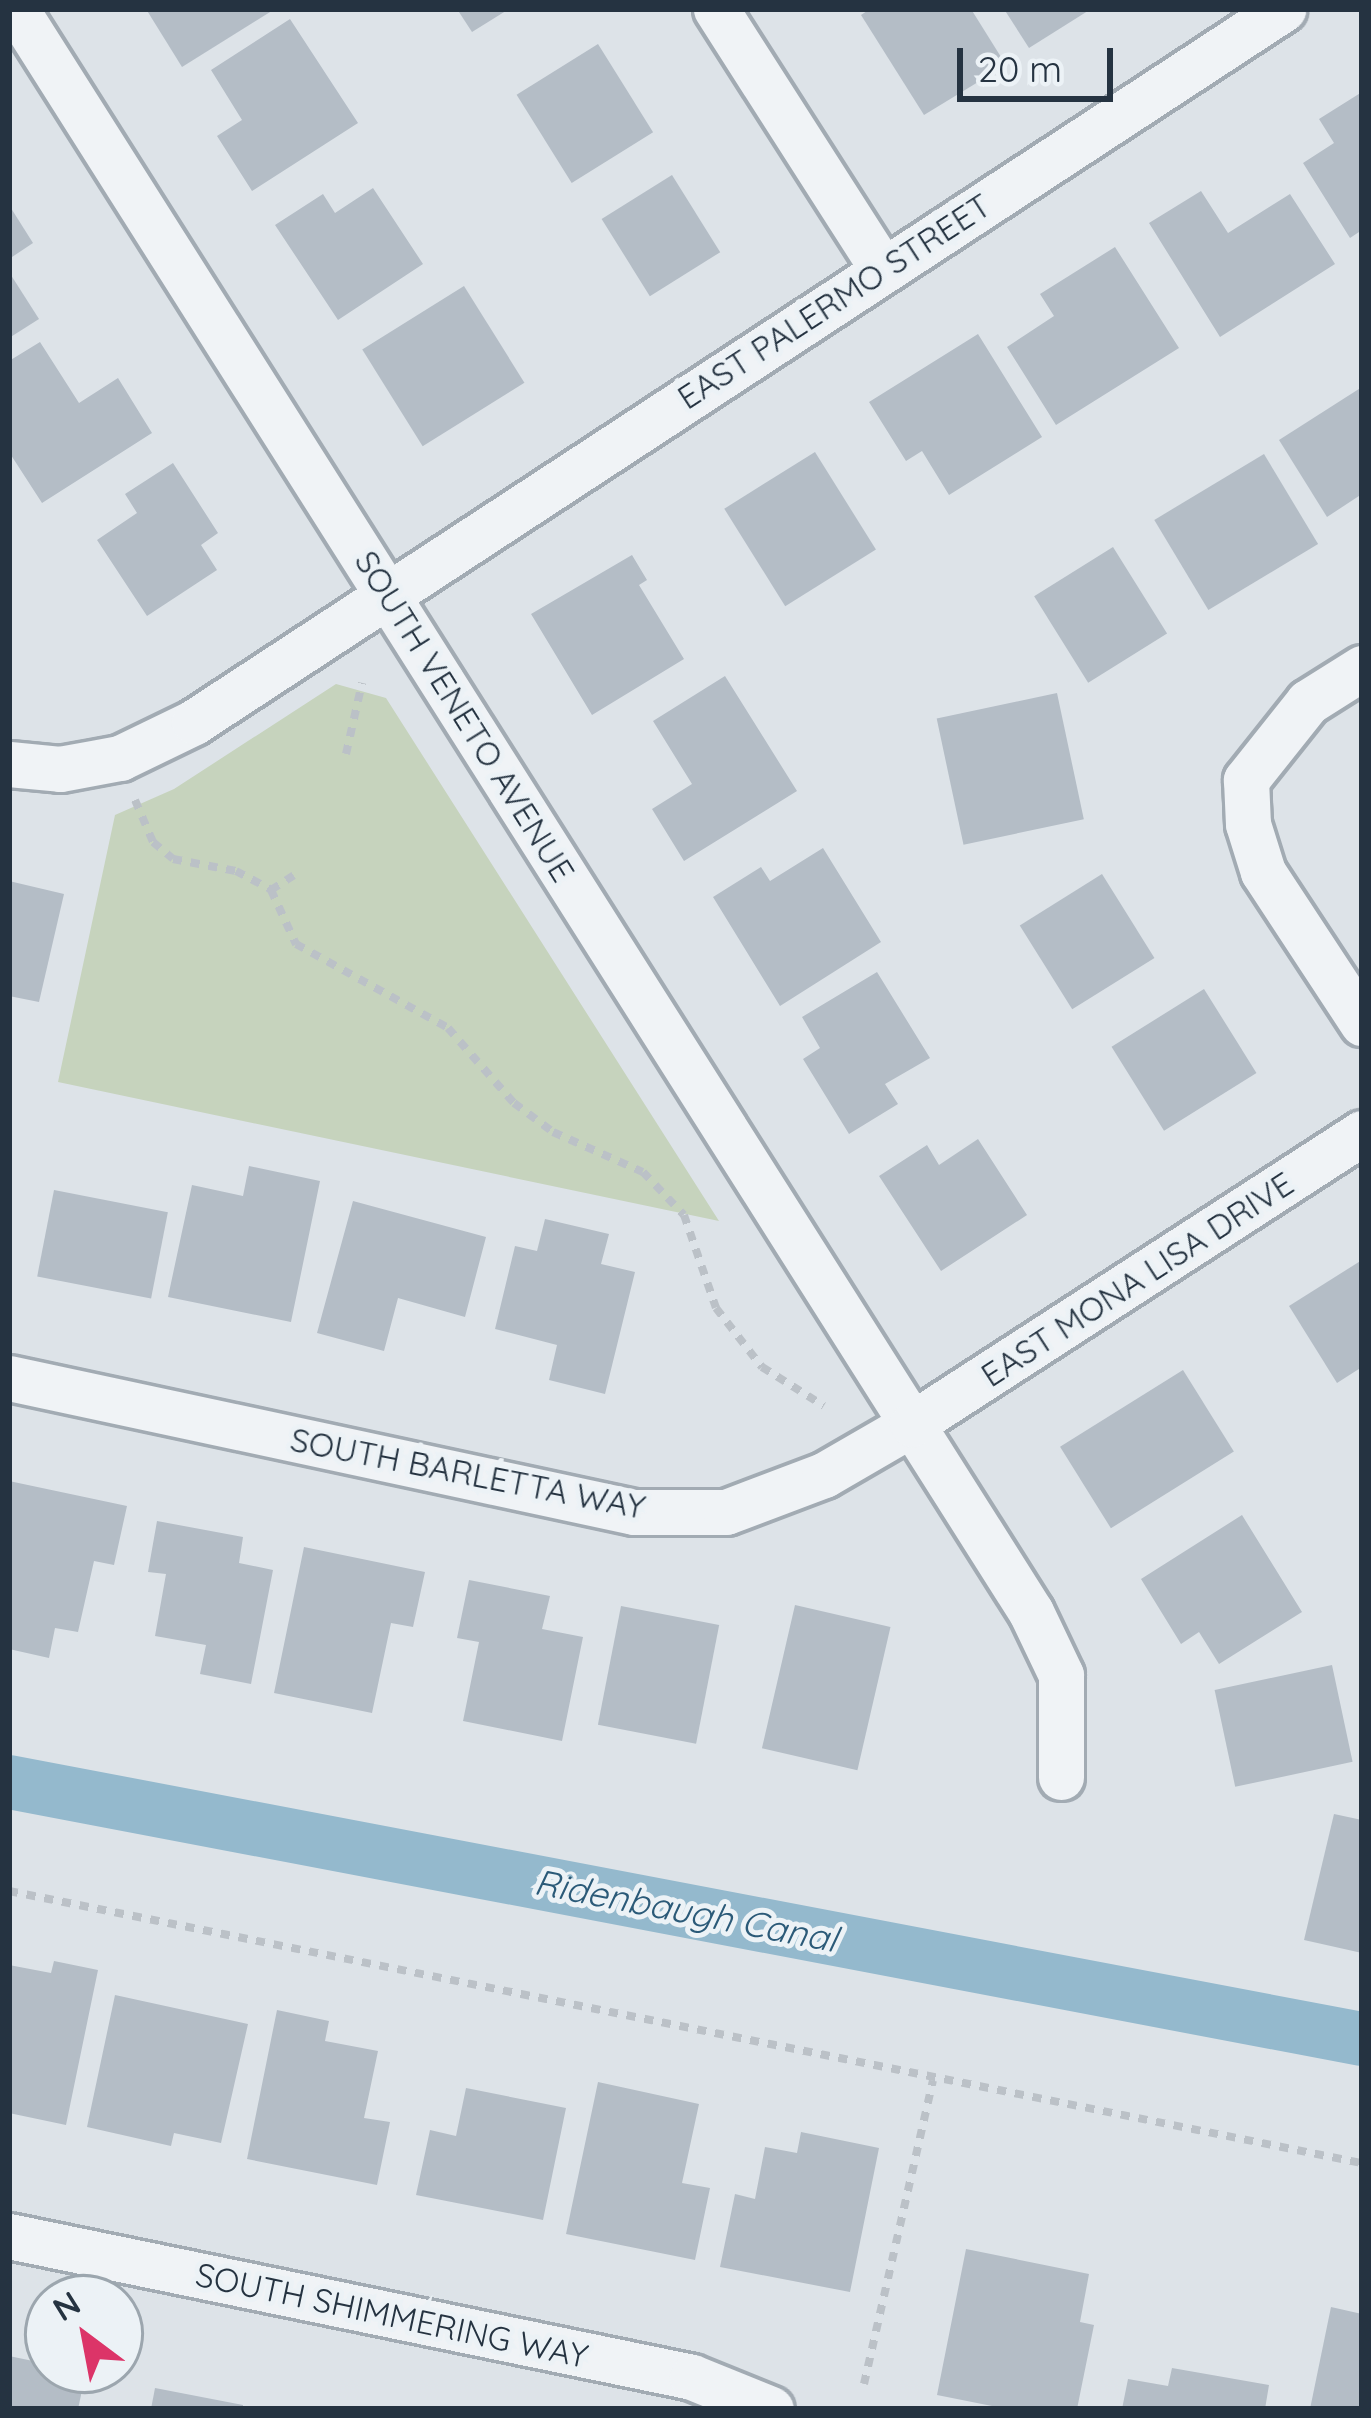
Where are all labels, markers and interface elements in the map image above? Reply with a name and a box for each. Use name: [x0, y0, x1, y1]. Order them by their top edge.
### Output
scale bar: [963, 24, 1119, 98]
text: 20 m: [978, 46, 1062, 91]
street label: EAST PALERMO STREET: [670, 185, 998, 417]
street label: SOUTH VENETO AVENUE: [347, 543, 583, 889]
street label: EAST MONA LISA DRIVE: [974, 1163, 1300, 1395]
street label: SOUTH BARLETTA WAY: [287, 1419, 649, 1527]
water label: Ridenbaugh Canal: [531, 1859, 841, 1961]
street label: SOUTH SHIMMERING WAY: [192, 2254, 592, 2376]
north arrow: [24, 2274, 144, 2394]
text: N: [45, 2282, 87, 2329]

